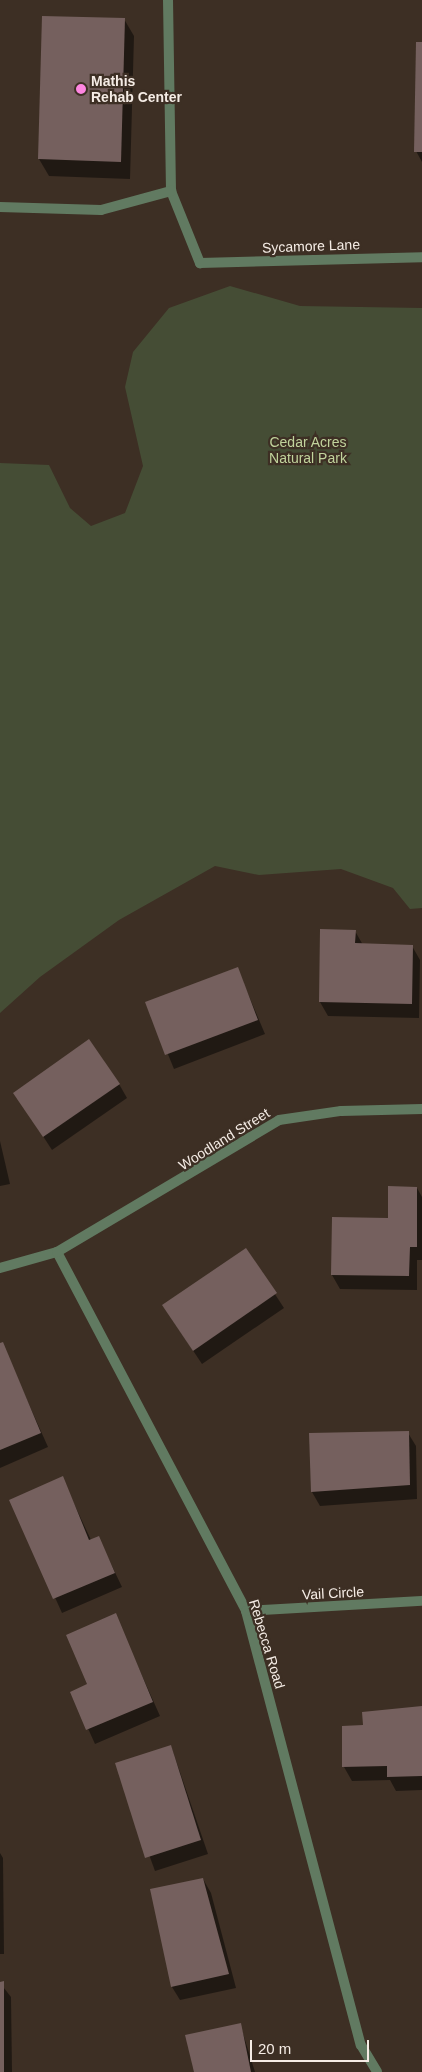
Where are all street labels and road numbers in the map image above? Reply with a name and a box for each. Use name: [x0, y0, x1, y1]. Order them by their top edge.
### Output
street label: Sycamore Lane: [262, 236, 360, 256]
street label: Woodland Street: [175, 1104, 273, 1174]
street label: Vail Circle: [302, 1583, 364, 1603]
street label: Rebecca Road: [245, 1597, 289, 1691]

